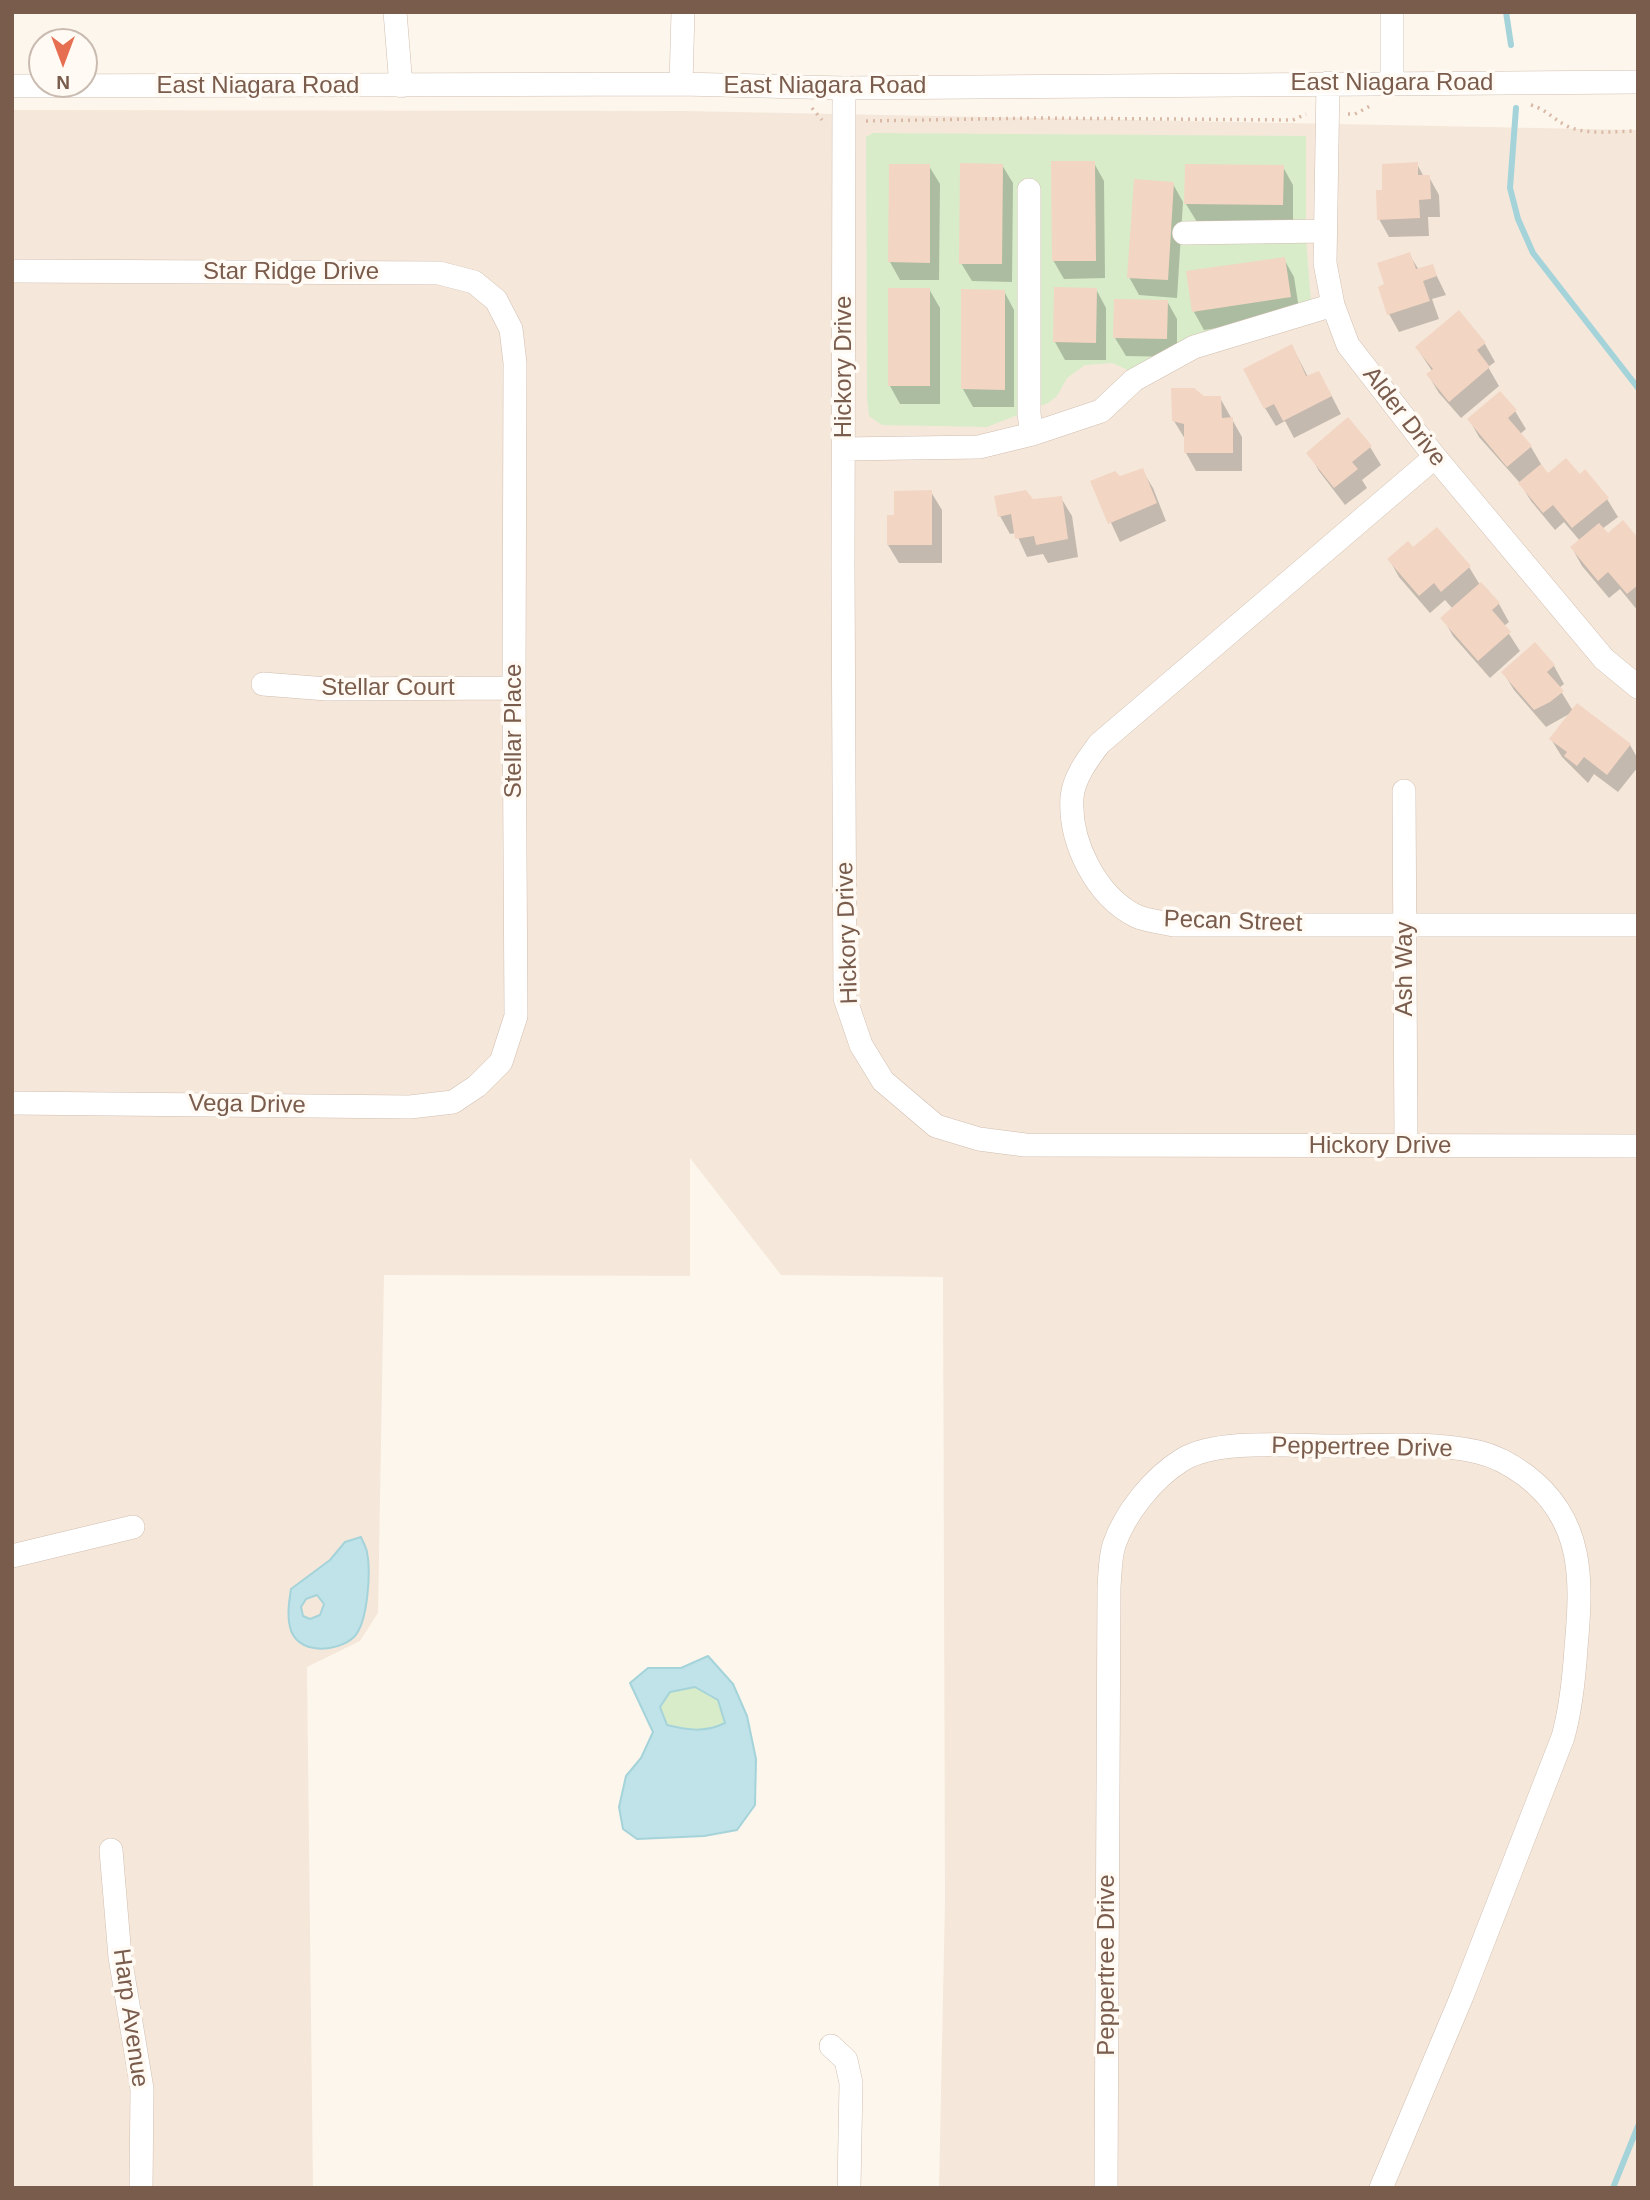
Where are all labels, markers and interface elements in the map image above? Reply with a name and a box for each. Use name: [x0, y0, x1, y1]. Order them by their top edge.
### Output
north arrow: [28, 28, 98, 98]
street label: East Niagara Road: [1291, 69, 1493, 97]
text: N: [56, 72, 70, 93]
street label: East Niagara Road: [157, 72, 359, 100]
street label: East Niagara Road: [724, 72, 926, 100]
street label: Star Ridge Drive: [203, 258, 379, 286]
street label: Hickory Drive: [830, 296, 858, 438]
street label: Alder Drive: [1356, 361, 1452, 473]
street label: Stellar Place: [500, 664, 528, 798]
street label: Stellar Court: [321, 674, 455, 702]
street label: Hickory Drive: [831, 861, 865, 1005]
street label: Pecan Street: [1163, 905, 1303, 939]
street label: Ash Way: [1391, 921, 1419, 1017]
street label: Vega Drive: [188, 1090, 306, 1120]
street label: Hickory Drive: [1309, 1132, 1451, 1160]
street label: Peppertree Drive: [1271, 1432, 1453, 1464]
street label: Peppertree Drive: [1093, 1874, 1121, 2056]
street label: Harp Avenue: [106, 1947, 154, 2089]

